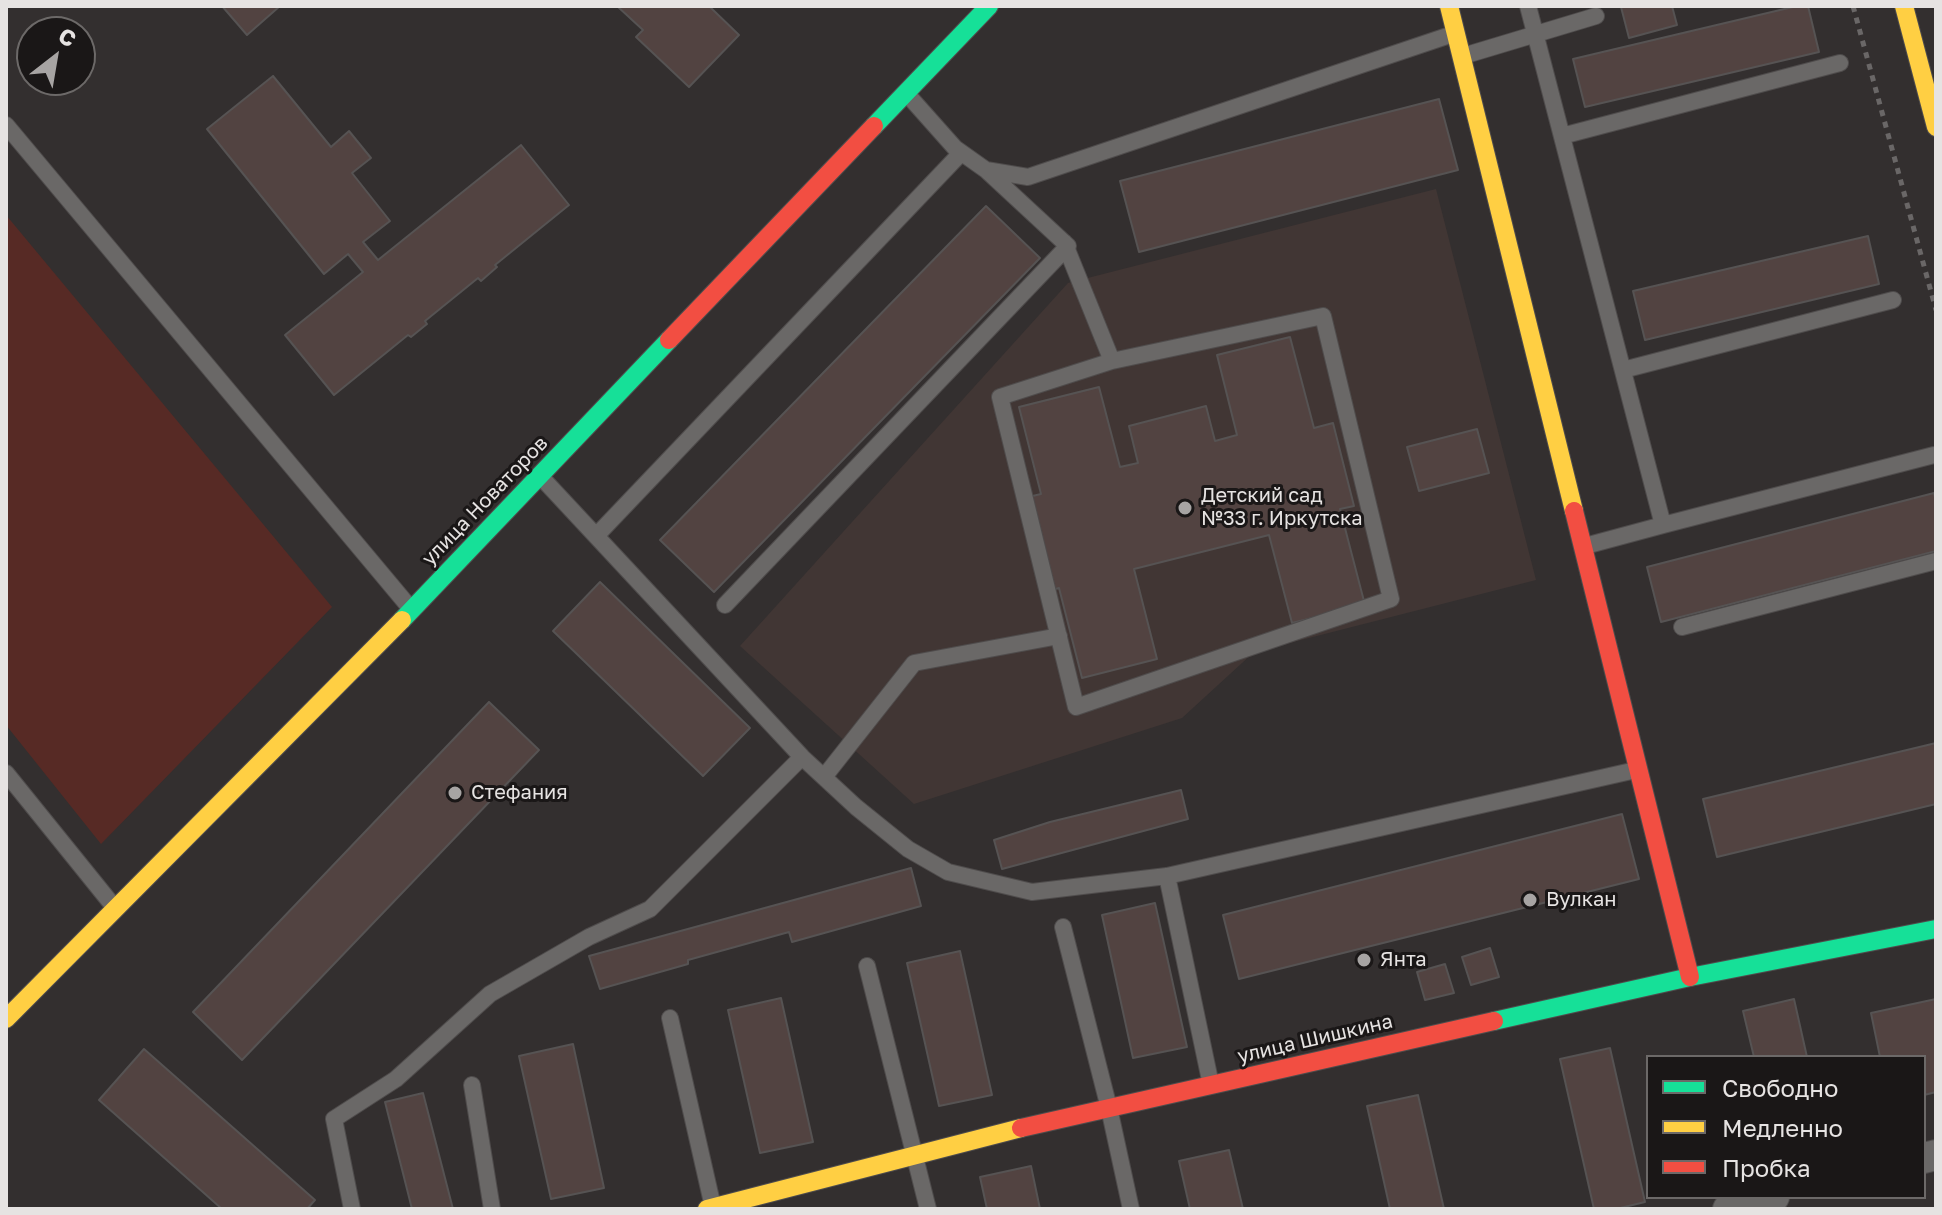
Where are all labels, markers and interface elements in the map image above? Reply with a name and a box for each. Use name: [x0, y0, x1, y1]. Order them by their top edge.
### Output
north arrow: [16, 16, 96, 96]
text: С: [54, 21, 81, 52]
street label: улица Новаторов: [417, 431, 553, 571]
place label: Детский сад №33 г. Иркутска: [1201, 484, 1363, 531]
marker: Детский сад №33 г. Иркутска: [1176, 499, 1194, 517]
place label: Стефания: [471, 781, 568, 805]
marker: Стефания: [446, 784, 464, 802]
place label: Вулкан: [1546, 888, 1616, 912]
marker: Вулкан: [1521, 891, 1539, 909]
place label: Янта: [1380, 948, 1427, 972]
marker: Янта: [1355, 951, 1373, 969]
street label: улица Шишкина: [1235, 1009, 1395, 1069]
legend: [1646, 1055, 1926, 1199]
text: Свободно: [1722, 1073, 1838, 1102]
text: Медленно: [1722, 1113, 1843, 1142]
text: Пробка: [1722, 1153, 1811, 1182]

